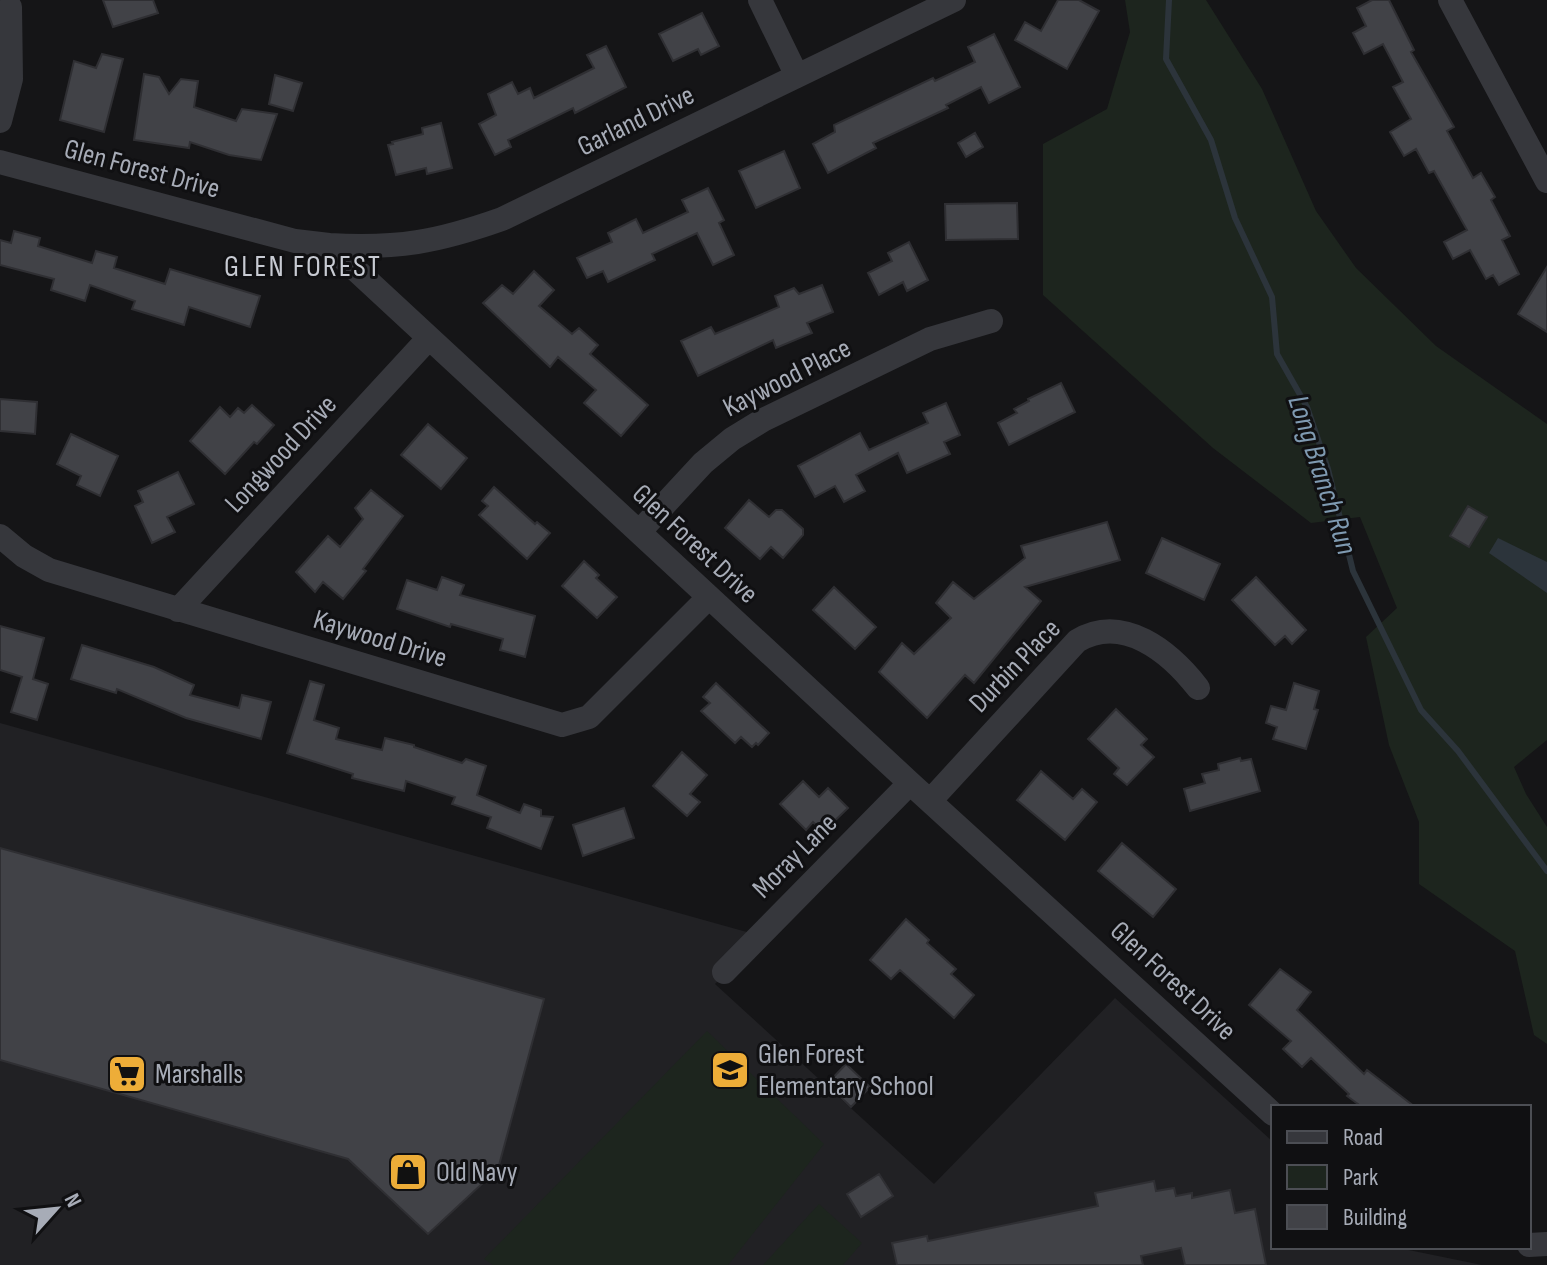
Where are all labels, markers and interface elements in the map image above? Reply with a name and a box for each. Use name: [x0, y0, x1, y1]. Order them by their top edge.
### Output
street label: Garland Drive: [572, 79, 700, 163]
street label: Glen Forest Drive: [61, 132, 223, 206]
district label: GLEN FOREST: [224, 249, 382, 285]
street label: Kaywood Place: [718, 332, 856, 424]
street label: Longwood Drive: [218, 388, 344, 520]
water label: Long Branch Run: [1279, 391, 1365, 559]
street label: Glen Forest Drive: [625, 478, 765, 610]
street label: Kaywood Drive: [309, 603, 451, 675]
street label: Durbin Place: [963, 612, 1067, 720]
street label: Moray Lane: [746, 807, 844, 905]
street label: Glen Forest Drive: [1103, 915, 1243, 1047]
place label: Glen Forest Elementary School: [758, 1038, 934, 1103]
school or university icon: Glen Forest Elementary School: [709, 1049, 751, 1091]
supermarket icon: Marshalls: [106, 1053, 148, 1095]
place label: Marshalls: [155, 1058, 243, 1091]
legend: [1271, 1105, 1531, 1249]
text: Road: [1343, 1123, 1383, 1152]
shop icon: Old Navy: [387, 1151, 429, 1193]
place label: Old Navy: [436, 1156, 518, 1189]
text: Park: [1343, 1163, 1378, 1192]
north arrow: [16, 1169, 96, 1249]
text: N: [58, 1189, 87, 1212]
text: Building: [1343, 1203, 1407, 1232]

